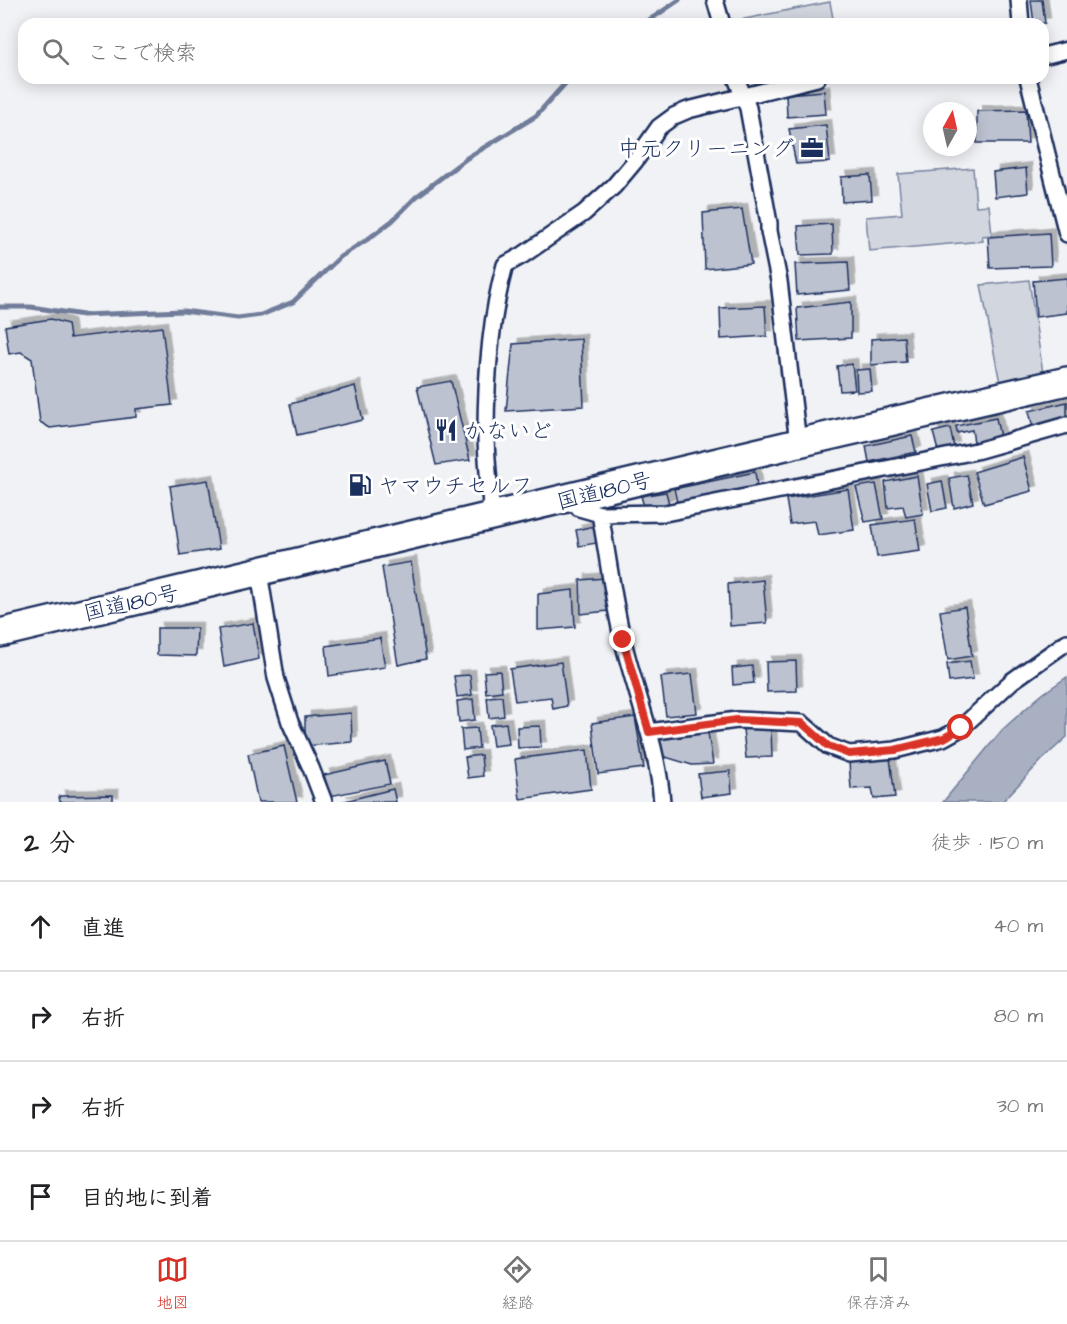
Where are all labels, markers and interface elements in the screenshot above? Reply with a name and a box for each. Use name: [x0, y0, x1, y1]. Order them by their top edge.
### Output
search box: [18, 18, 1049, 84]
icon: search: [39, 35, 72, 68]
text: ここで検索: [87, 38, 197, 69]
north arrow: [923, 102, 977, 156]
place label: 中元クリーニング: [618, 134, 794, 165]
office icon: 中元クリーニング: [799, 135, 825, 161]
place label: かないど: [464, 416, 552, 447]
restaurant icon: かないど: [433, 417, 459, 443]
street label: 国道180号: [554, 465, 655, 518]
place label: ヤマウチセルフ: [378, 471, 533, 502]
fuel station icon: ヤマウチセルフ: [347, 472, 373, 498]
street label: 国道180号: [81, 577, 182, 629]
route end: [609, 626, 635, 652]
route start: [947, 714, 973, 740]
text: 2 分: [24, 825, 75, 861]
text: 徒歩 · 150 m: [931, 829, 1043, 857]
icon: ahead: [24, 910, 57, 943]
text: 40 m: [993, 912, 1043, 940]
text: 直進: [81, 913, 125, 944]
icon: right: [24, 1000, 57, 1033]
text: 80 m: [994, 1002, 1043, 1030]
text: 右折: [81, 1003, 125, 1034]
icon: right: [24, 1090, 57, 1123]
text: 30 m: [997, 1092, 1043, 1120]
text: 右折: [81, 1093, 125, 1124]
icon: arrive: [24, 1180, 57, 1213]
text: 目的地に到着: [81, 1183, 213, 1214]
tab: 地図: [156, 1253, 189, 1314]
tab: 経路: [501, 1253, 534, 1314]
tab: 保存済み: [847, 1253, 911, 1314]

